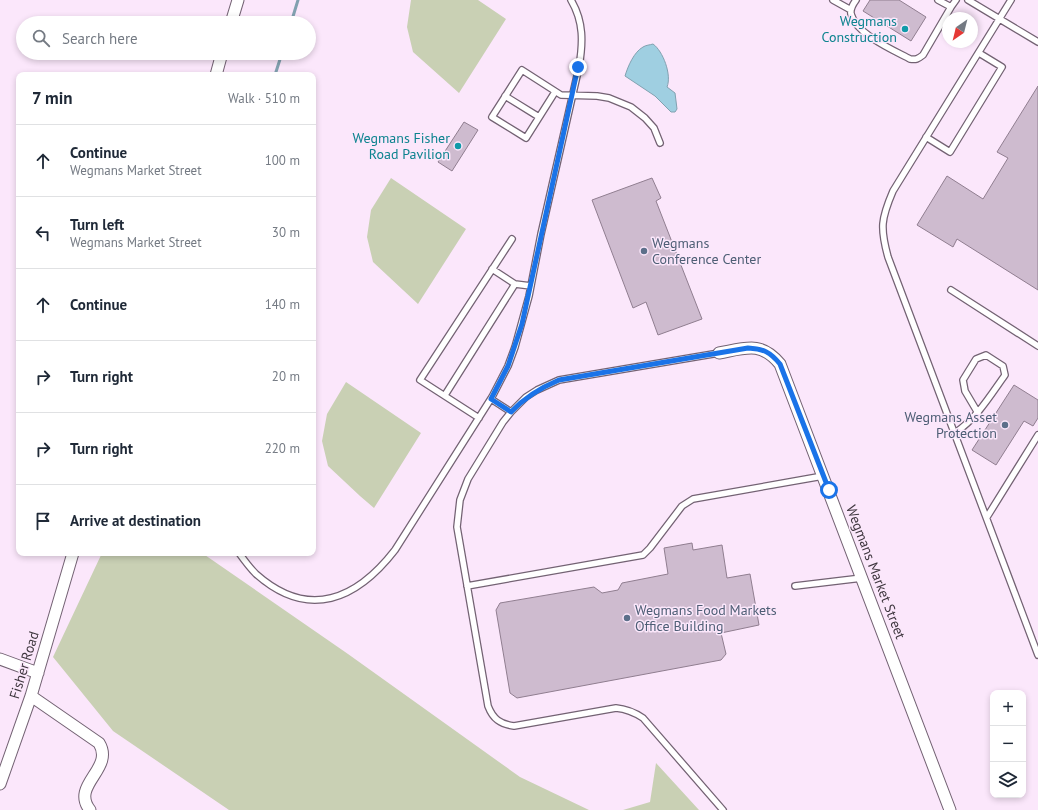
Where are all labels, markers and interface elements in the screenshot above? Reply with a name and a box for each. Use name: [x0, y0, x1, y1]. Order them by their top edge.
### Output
place label: Wegmans Construction: [821, 12, 897, 46]
north arrow: [942, 12, 978, 48]
search box: [16, 16, 316, 60]
marker: Wegmans Construction: [900, 24, 910, 34]
icon: search: [30, 27, 52, 49]
text: Search here: [62, 29, 138, 48]
route end: [569, 58, 587, 76]
text: 7 min: [32, 87, 73, 109]
text: Walk · 510 m: [228, 90, 300, 107]
place label: Wegmans Fisher Road Pavilion: [353, 129, 450, 163]
marker: Wegmans Fisher Road Pavilion: [453, 141, 463, 151]
text: Continue: [70, 143, 127, 162]
icon: ahead: [32, 150, 54, 172]
text: 100 m: [265, 152, 300, 169]
text: Wegmans Market Street: [70, 162, 202, 179]
text: Turn left: [70, 215, 124, 234]
icon: left: [32, 222, 54, 244]
text: 30 m: [272, 224, 300, 241]
text: Wegmans Market Street: [70, 234, 202, 251]
place label: Wegmans Conference Center: [652, 234, 761, 268]
marker: Wegmans Conference Center: [639, 246, 649, 256]
icon: ahead: [32, 294, 54, 316]
text: Continue: [70, 295, 127, 314]
text: 140 m: [265, 296, 300, 313]
icon: right: [32, 366, 54, 388]
text: Turn right: [70, 367, 133, 386]
text: 20 m: [272, 368, 300, 385]
place label: Wegmans Asset Protection: [905, 408, 997, 442]
marker: Wegmans Asset Protection: [1000, 420, 1010, 430]
icon: right: [32, 438, 54, 460]
text: Turn right: [70, 439, 133, 458]
text: 220 m: [265, 440, 300, 457]
route start: [820, 481, 838, 499]
street label: Wegmans Market Street: [842, 503, 910, 642]
icon: arrive: [32, 510, 54, 532]
text: Arrive at destination: [70, 511, 201, 530]
place label: Wegmans Food Markets Office Building: [635, 601, 777, 635]
marker: Wegmans Food Markets Office Building: [622, 613, 632, 623]
street label: Fisher Road: [5, 629, 43, 701]
map controls: [990, 690, 1026, 798]
button: +: [990, 690, 1026, 726]
button: −: [990, 726, 1026, 762]
button: layers: [990, 762, 1026, 798]

